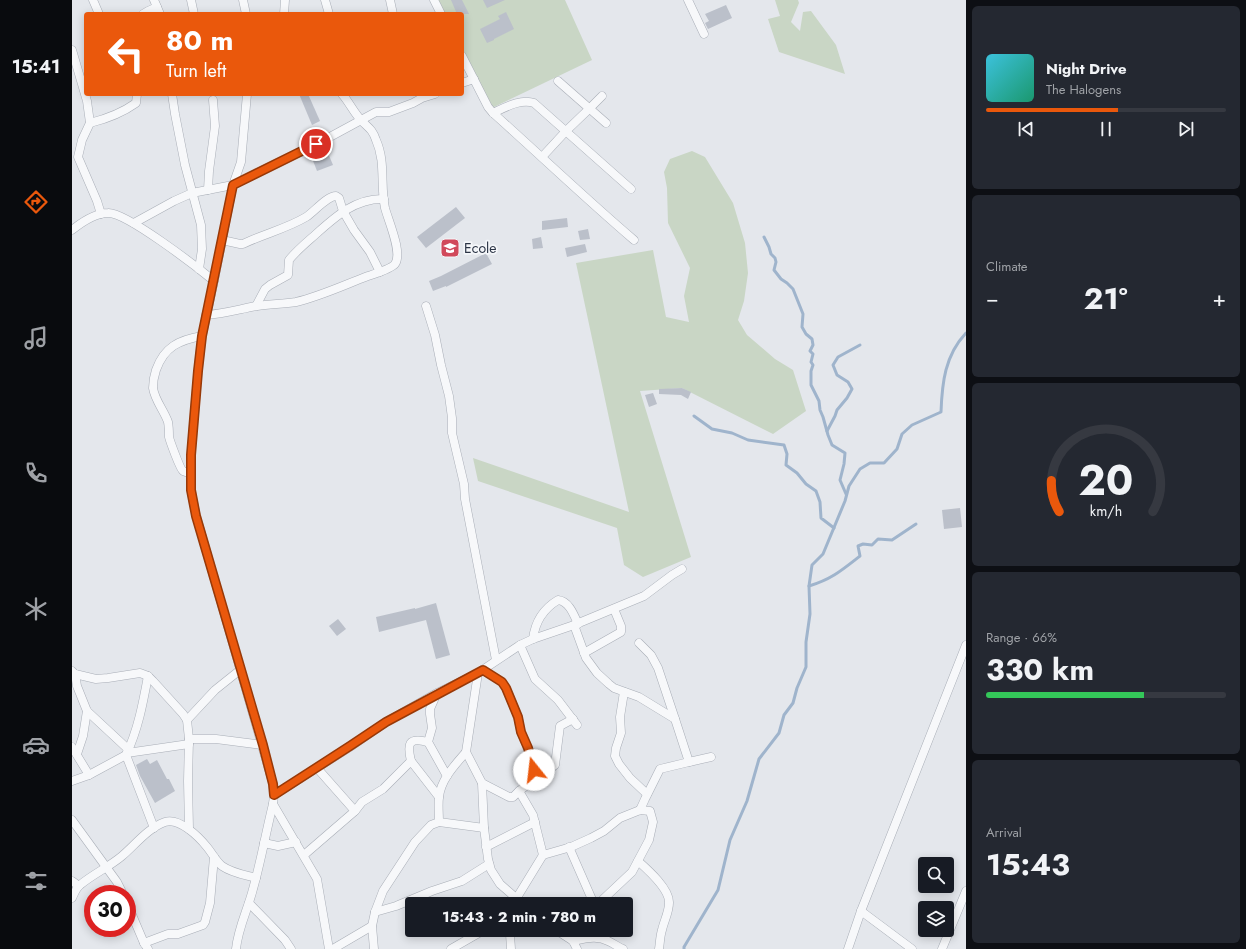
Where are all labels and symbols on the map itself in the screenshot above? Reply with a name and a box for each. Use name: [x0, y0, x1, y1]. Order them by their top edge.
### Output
pin: [299, 127, 333, 161]
school or university icon: Ecole: [439, 237, 461, 259]
place label: Ecole: [464, 238, 496, 258]
position arrow: [513, 749, 555, 791]
speed limit sign: 30: [84, 885, 136, 937]

